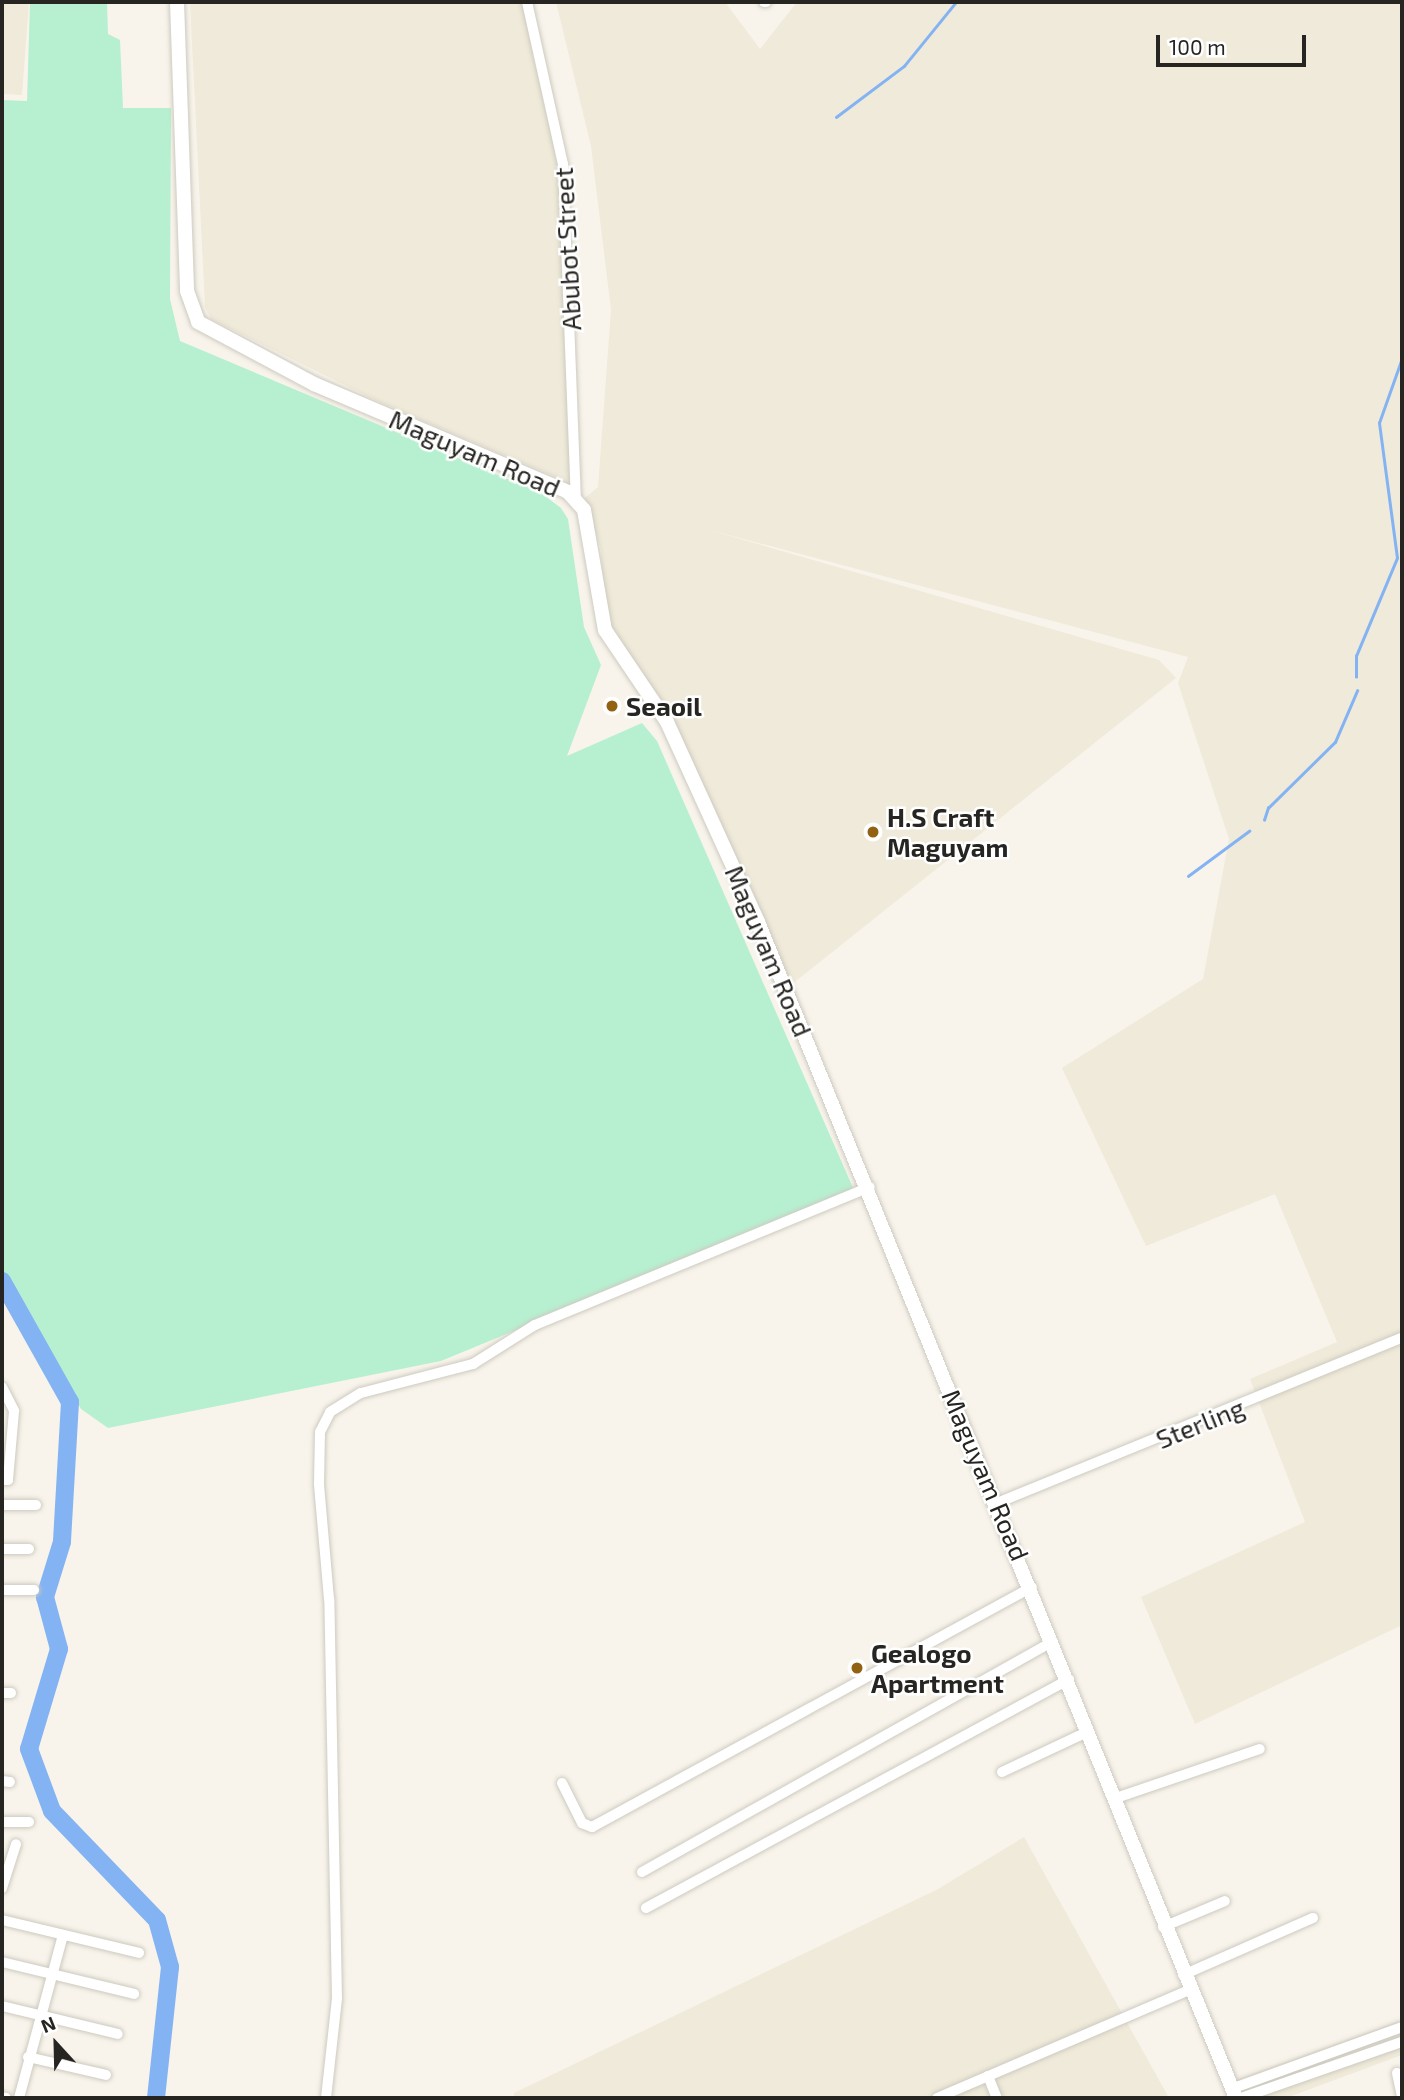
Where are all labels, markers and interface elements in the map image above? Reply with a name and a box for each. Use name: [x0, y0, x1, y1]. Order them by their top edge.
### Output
scale bar: [1159, 21, 1310, 65]
text: 100 m: [1169, 34, 1226, 59]
street label: Abubot Street: [547, 167, 587, 331]
street label: Maguyam Road: [385, 403, 565, 503]
place label: Seaoil: [626, 690, 702, 722]
marker: Seaoil: [604, 698, 620, 714]
place label: H.S Craft Maguyam: [887, 801, 1008, 862]
marker: H.S Craft Maguyam: [865, 824, 881, 840]
street label: Maguyam Road: [719, 861, 819, 1041]
street label: Maguyam Road: [936, 1385, 1036, 1565]
street label: Sterling: [1151, 1391, 1249, 1455]
place label: Gealogo Apartment: [871, 1637, 1004, 1698]
marker: Gealogo Apartment: [849, 1660, 865, 1676]
north arrow: [21, 2009, 91, 2079]
text: N: [37, 2011, 59, 2037]

